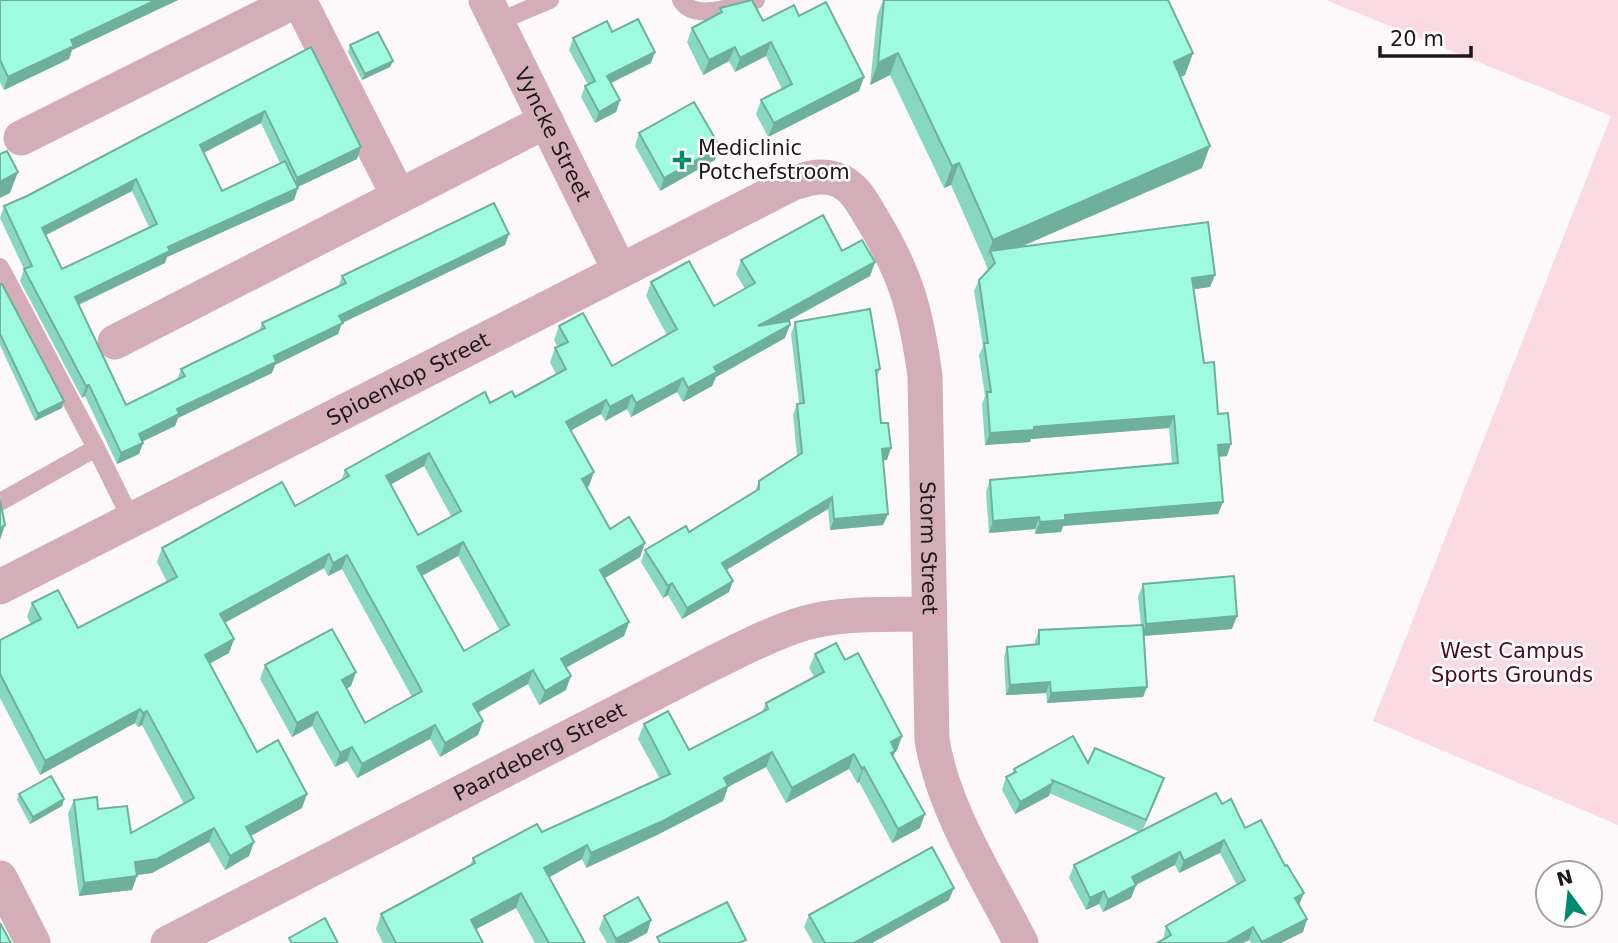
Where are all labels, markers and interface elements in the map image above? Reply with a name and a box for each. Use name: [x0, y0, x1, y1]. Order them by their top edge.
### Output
scale bar: [1380, 14, 1471, 58]
text: 20 m: [1390, 27, 1444, 51]
street label: Vyncke Street: [509, 64, 596, 205]
place label: Mediclinic Potchefstroom: [698, 136, 850, 184]
marker: Mediclinic Potchefstroom: [672, 150, 692, 170]
street label: Spioenkop Street: [323, 328, 494, 431]
street label: Storm Street: [915, 481, 942, 615]
park label: West Campus Sports Grounds: [1431, 639, 1593, 687]
street label: Paardeberg Street: [450, 698, 630, 806]
north arrow: [1534, 859, 1604, 929]
text: N: [1554, 865, 1575, 890]

